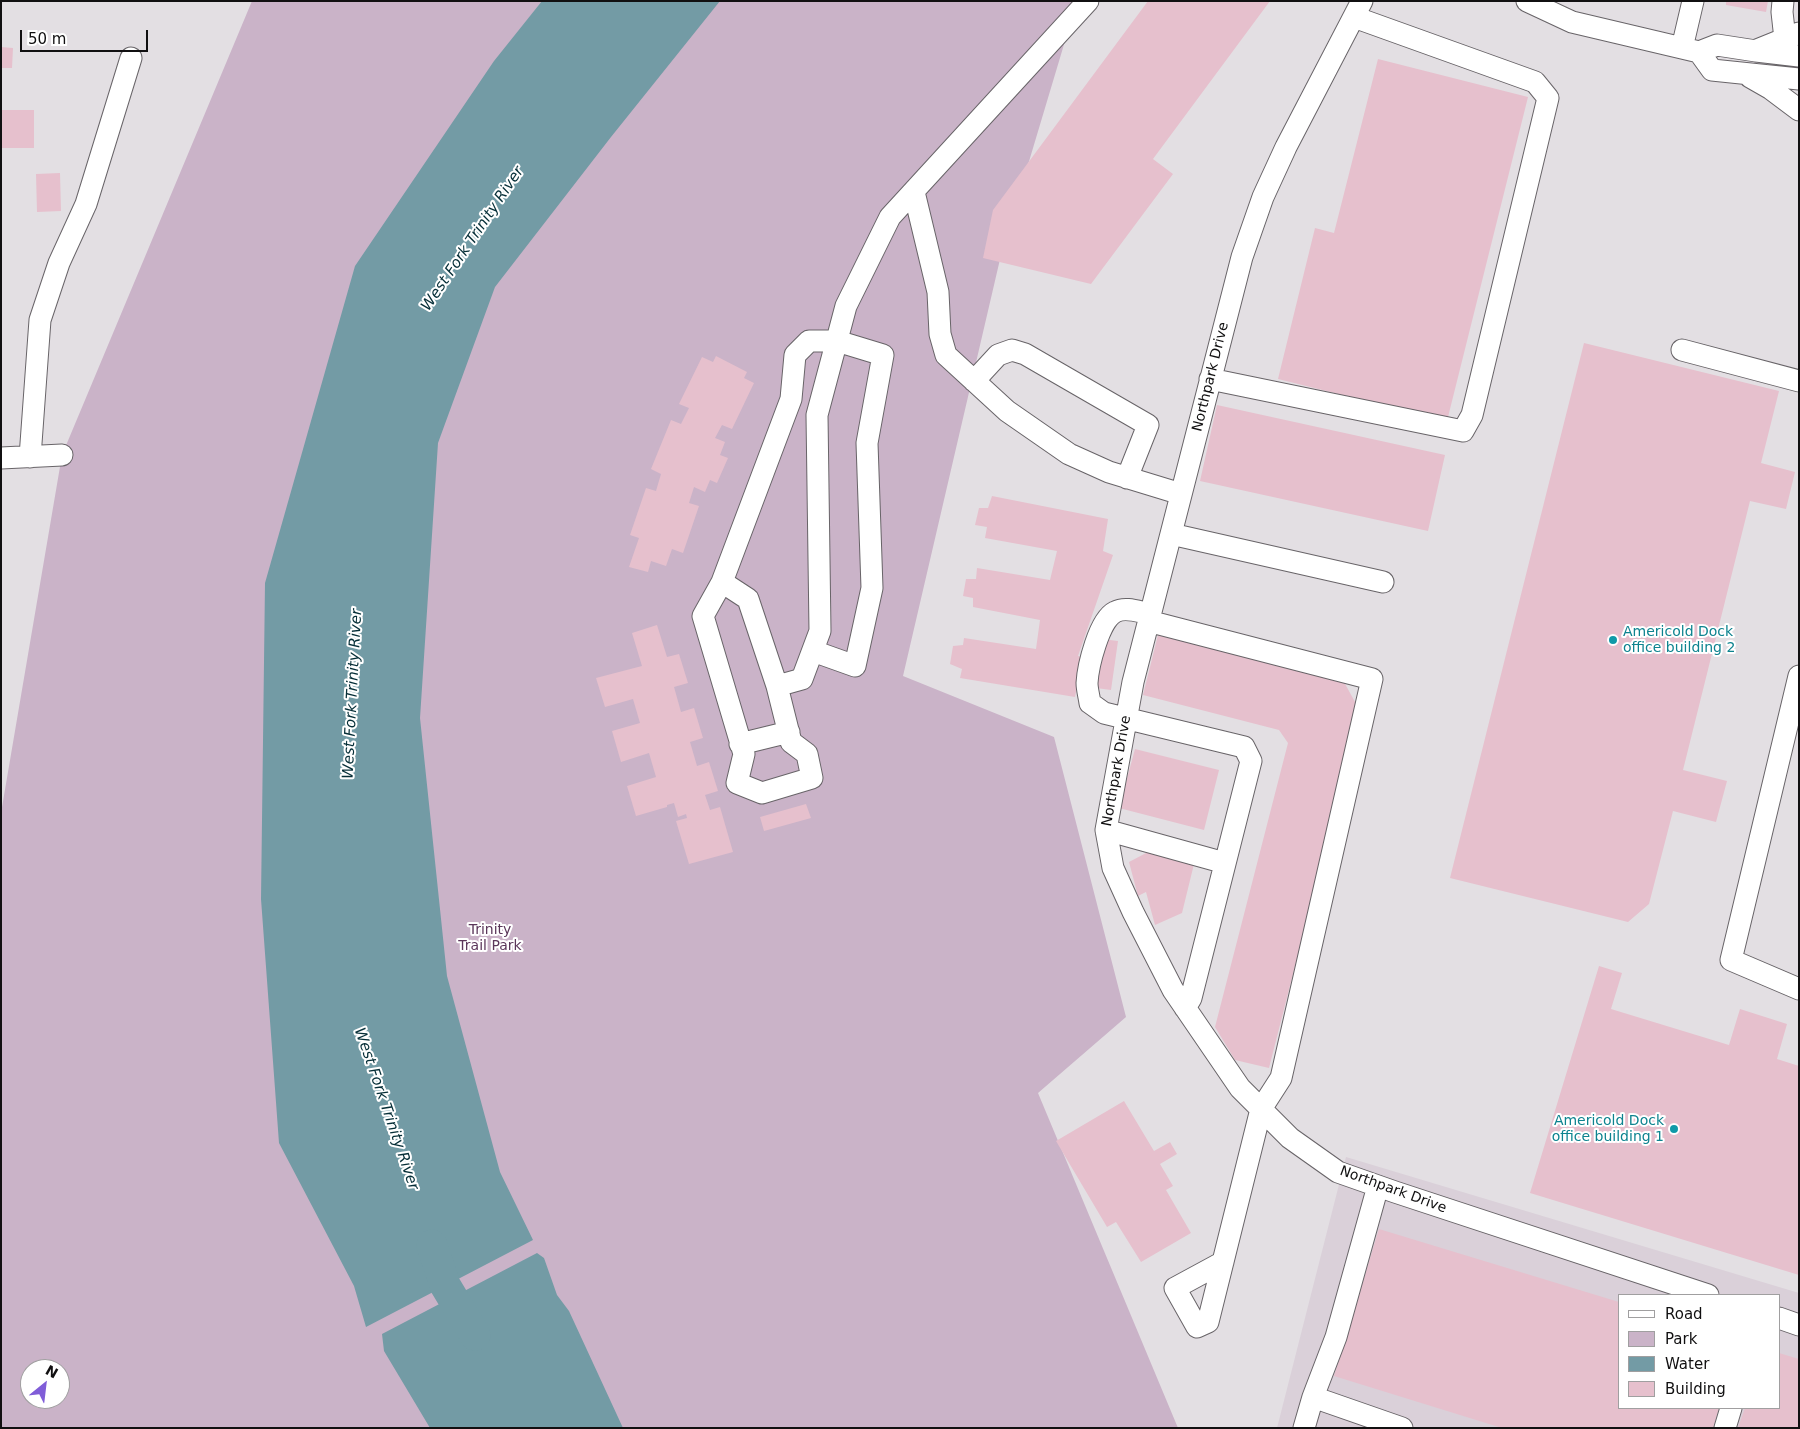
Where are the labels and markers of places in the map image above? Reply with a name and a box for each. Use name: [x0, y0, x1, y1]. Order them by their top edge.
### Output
place label: Americold Dock office building 2: [1623, 624, 1735, 656]
marker: Americold Dock office building 2: [1607, 634, 1619, 646]
place label: Americold Dock office building 1: [1552, 1113, 1664, 1146]
marker: Americold Dock office building 1: [1668, 1123, 1680, 1135]

